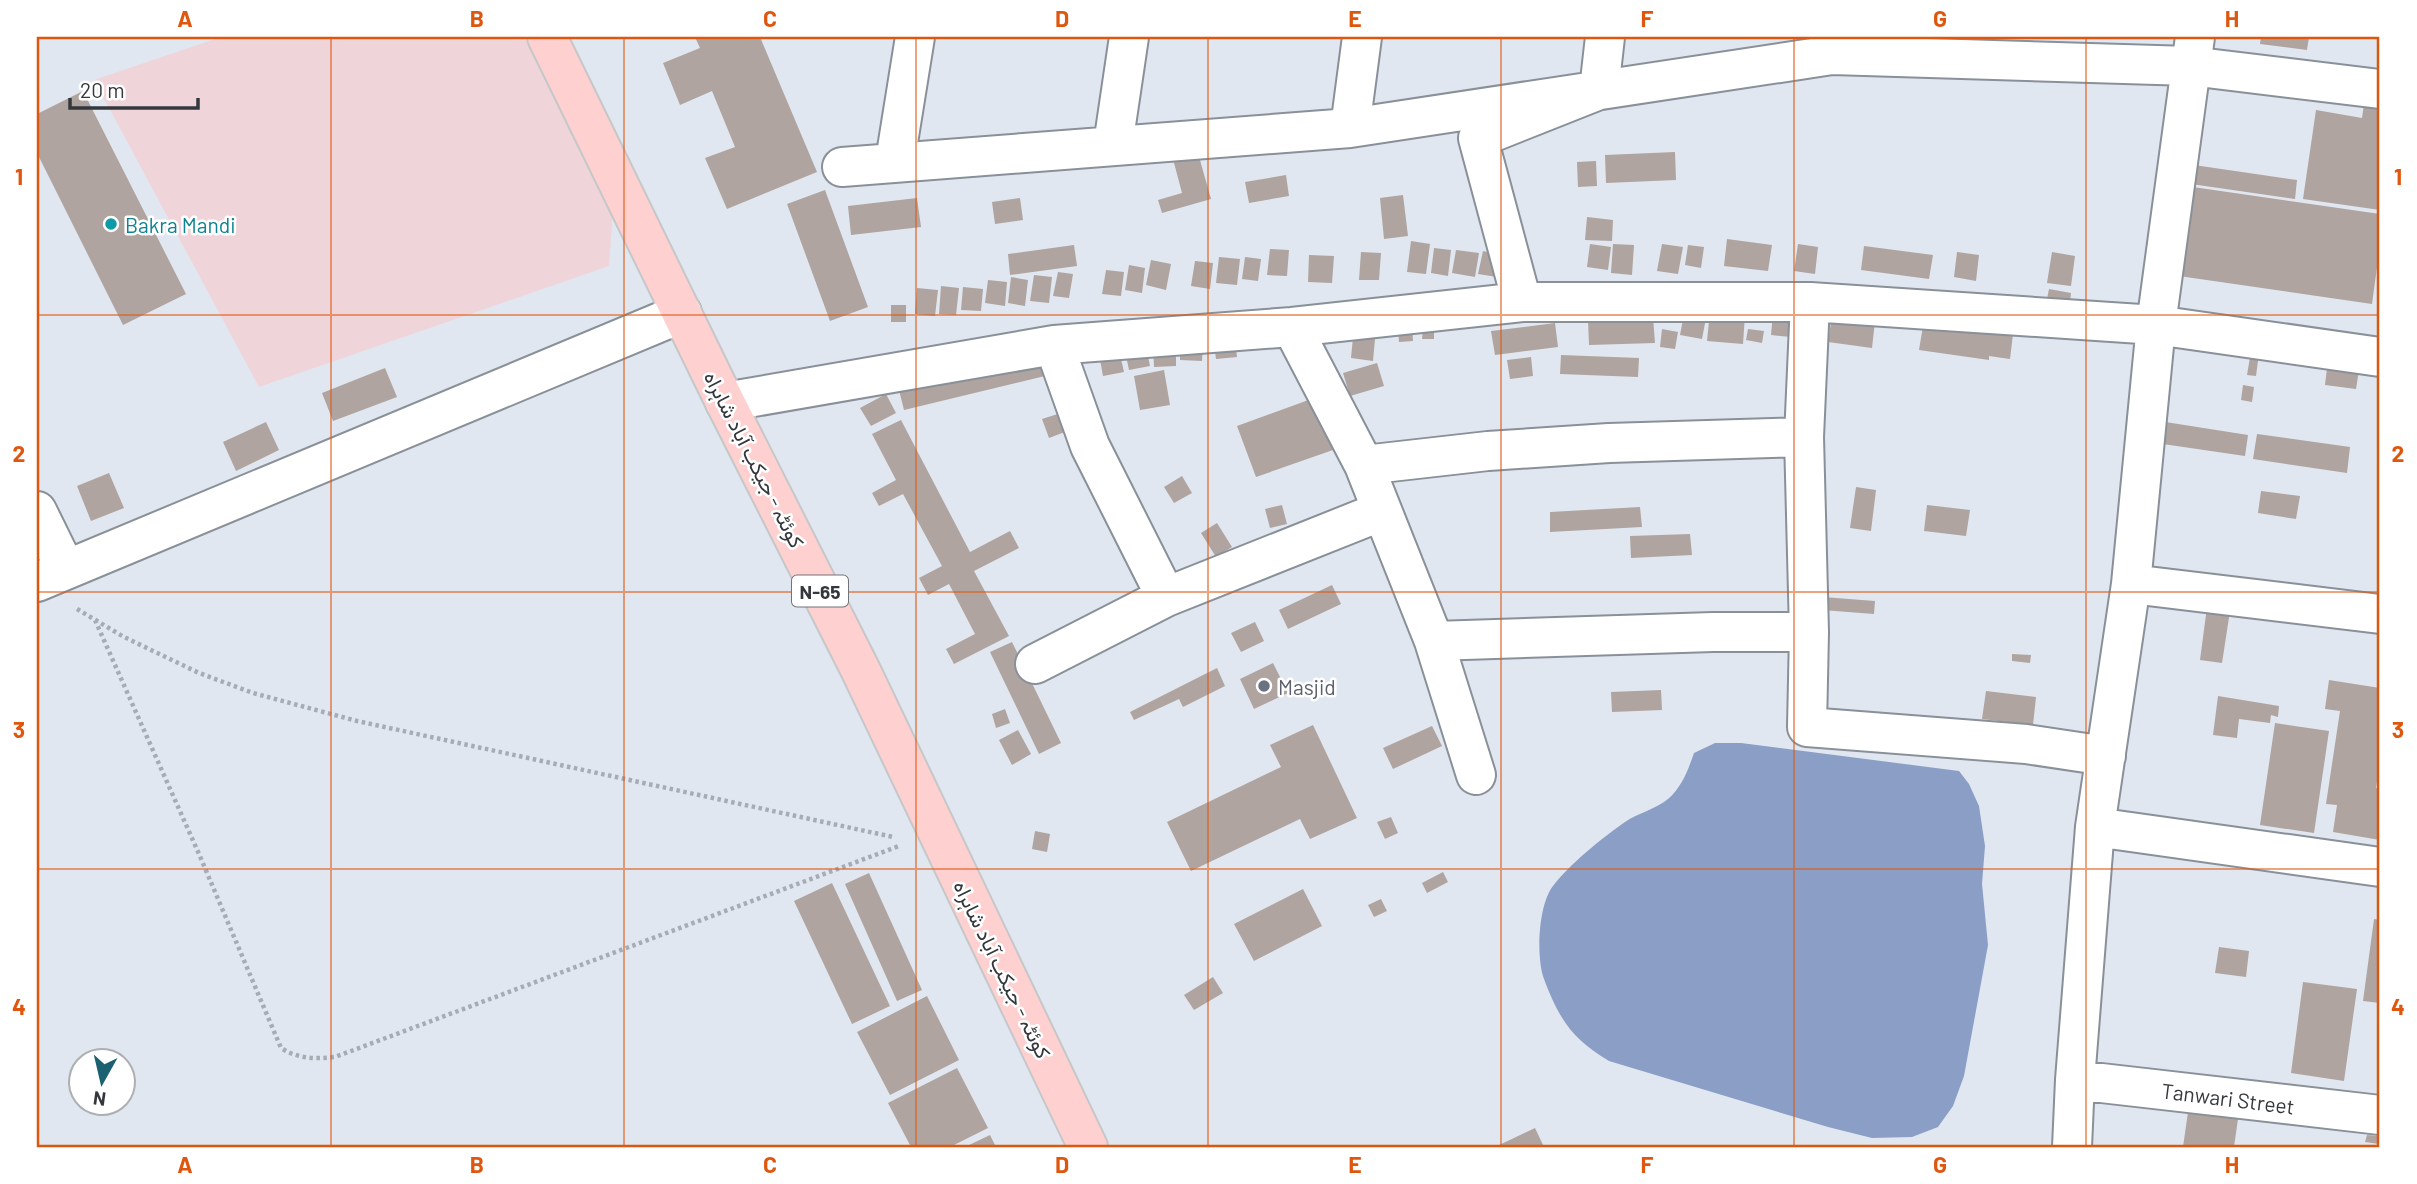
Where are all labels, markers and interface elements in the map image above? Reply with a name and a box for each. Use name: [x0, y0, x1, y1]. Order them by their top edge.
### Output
text: A: [177, 4, 193, 32]
text: B: [470, 4, 484, 32]
text: C: [763, 4, 777, 32]
text: D: [1055, 4, 1069, 32]
text: E: [1348, 4, 1362, 32]
text: F: [1641, 4, 1654, 32]
text: G: [1933, 4, 1947, 32]
text: H: [2225, 4, 2239, 32]
scale bar: [70, 66, 198, 110]
text: 20 m: [80, 77, 125, 102]
text: 1: [15, 162, 23, 190]
text: 1: [2394, 162, 2402, 190]
place label: Bakra Mandi: [125, 212, 236, 237]
marker: Bakra Mandi: [103, 216, 119, 232]
street label: کوئٹہ - جیکب آباد شاہراہ: [698, 366, 810, 552]
text: 2: [13, 439, 25, 467]
text: 2: [2392, 439, 2404, 467]
road number: N-65: [792, 576, 848, 606]
place label: Masjid: [1278, 674, 1336, 699]
marker: Masjid: [1256, 678, 1272, 694]
text: 3: [13, 715, 25, 743]
text: 3: [2392, 715, 2404, 743]
street label: کوئٹہ - جیکب آباد شاہراہ: [947, 876, 1057, 1063]
text: 4: [12, 992, 26, 1020]
text: 4: [2391, 992, 2405, 1020]
north arrow: [66, 1048, 136, 1118]
street label: Tanwari Street: [2160, 1077, 2296, 1119]
text: N: [92, 1087, 107, 1112]
text: A: [177, 1150, 193, 1178]
text: B: [470, 1150, 484, 1178]
text: C: [763, 1150, 777, 1178]
text: D: [1055, 1150, 1069, 1178]
text: E: [1348, 1150, 1362, 1178]
text: F: [1641, 1150, 1654, 1178]
text: G: [1933, 1150, 1947, 1178]
text: H: [2225, 1150, 2239, 1178]

